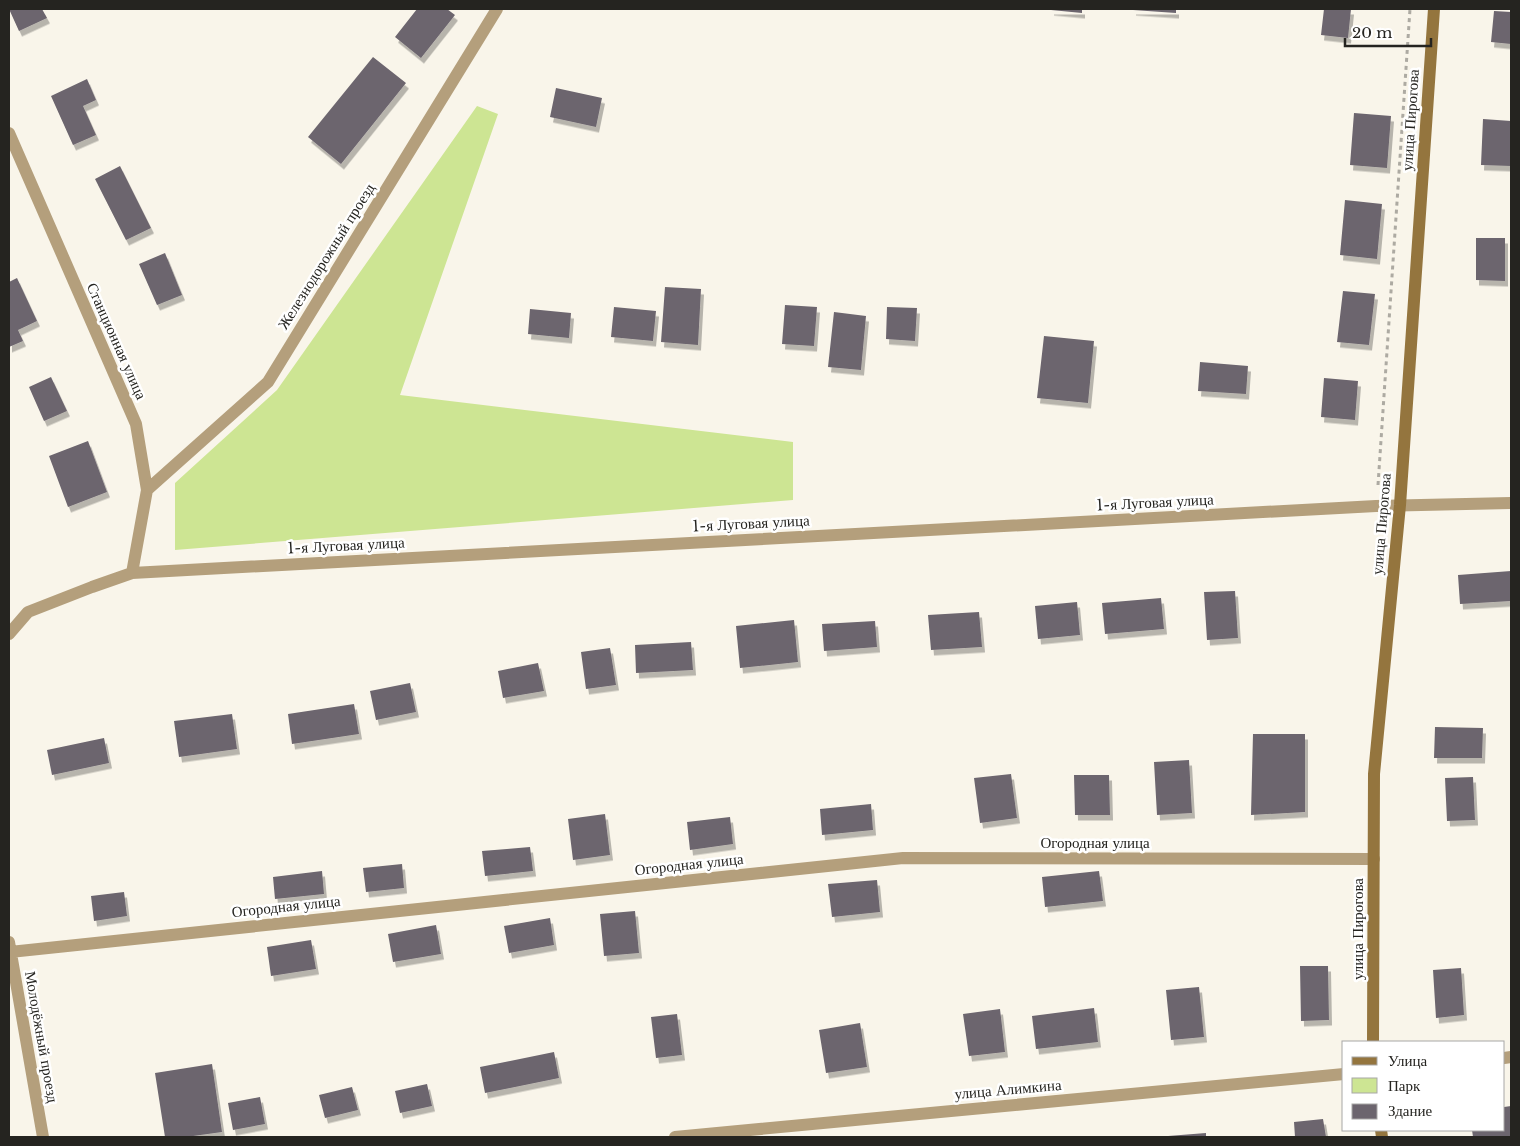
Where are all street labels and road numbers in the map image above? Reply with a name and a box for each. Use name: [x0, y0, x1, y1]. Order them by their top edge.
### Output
street label: улица Пирогова: [1397, 68, 1423, 172]
street label: Железнодорожный проезд: [273, 179, 379, 333]
street label: Станционная улица: [83, 280, 151, 403]
street label: улица Пирогова: [1367, 472, 1395, 576]
street label: 1-я Луговая улица: [1096, 489, 1214, 515]
street label: 1-я Луговая улица: [692, 510, 810, 536]
street label: 1-я Луговая улица: [287, 532, 405, 558]
street label: Огородная улица: [1040, 833, 1150, 852]
street label: Огородная улица: [634, 849, 745, 879]
street label: улица Пирогова: [1348, 878, 1367, 980]
street label: Огородная улица: [231, 891, 342, 921]
street label: Молодёжный проезд: [21, 970, 63, 1105]
street label: улица Алимкина: [954, 1075, 1063, 1103]

